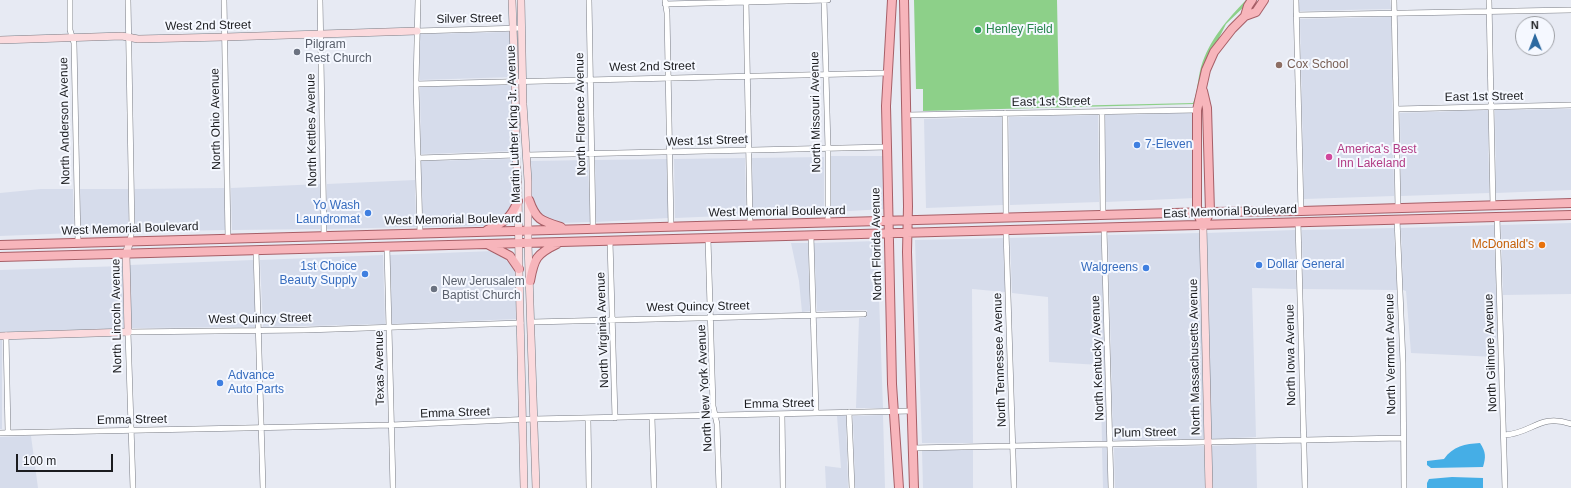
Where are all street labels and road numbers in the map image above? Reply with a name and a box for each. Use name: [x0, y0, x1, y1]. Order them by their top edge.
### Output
street label: Silver Street: [436, 11, 502, 27]
street label: West 2nd Street: [165, 18, 251, 34]
street label: Martin Luther King Jr. Avenue: [504, 45, 524, 203]
street label: North Missouri Avenue: [808, 51, 824, 173]
street label: North Florence Avenue: [573, 52, 589, 176]
street label: North Anderson Avenue: [57, 57, 73, 185]
street label: West 2nd Street: [609, 59, 695, 75]
street label: North Ohio Avenue: [208, 68, 224, 170]
street label: North Kettles Avenue: [304, 73, 320, 187]
street label: East 1st Street: [1445, 89, 1523, 105]
street label: East 1st Street: [1012, 94, 1090, 110]
street label: West 1st Street: [666, 132, 748, 150]
street label: North Florida Avenue: [869, 187, 885, 301]
street label: East Memorial Boulevard: [1163, 202, 1297, 222]
street label: West Memorial Boulevard: [708, 204, 846, 220]
street label: West Memorial Boulevard: [384, 212, 522, 228]
street label: West Memorial Boulevard: [61, 219, 199, 239]
street label: North Lincoln Avenue: [109, 259, 125, 373]
street label: North Virginia Avenue: [594, 272, 612, 388]
street label: North Massachusetts Avenue: [1186, 279, 1204, 435]
street label: North Tennessee Avenue: [990, 293, 1010, 427]
street label: North Vermont Avenue: [1383, 293, 1399, 415]
street label: North Gilmore Avenue: [1482, 294, 1500, 412]
street label: North Kentucky Avenue: [1089, 295, 1107, 421]
street label: West Quincy Street: [646, 299, 750, 315]
street label: North Iowa Avenue: [1283, 304, 1299, 406]
street label: West Quincy Street: [208, 311, 312, 327]
street label: North New York Avenue: [694, 324, 716, 452]
street label: Texas Avenue: [372, 330, 388, 406]
street label: Emma Street: [744, 396, 814, 412]
street label: Emma Street: [420, 405, 490, 421]
street label: Emma Street: [97, 412, 167, 428]
street label: Plum Street: [1114, 425, 1176, 441]

